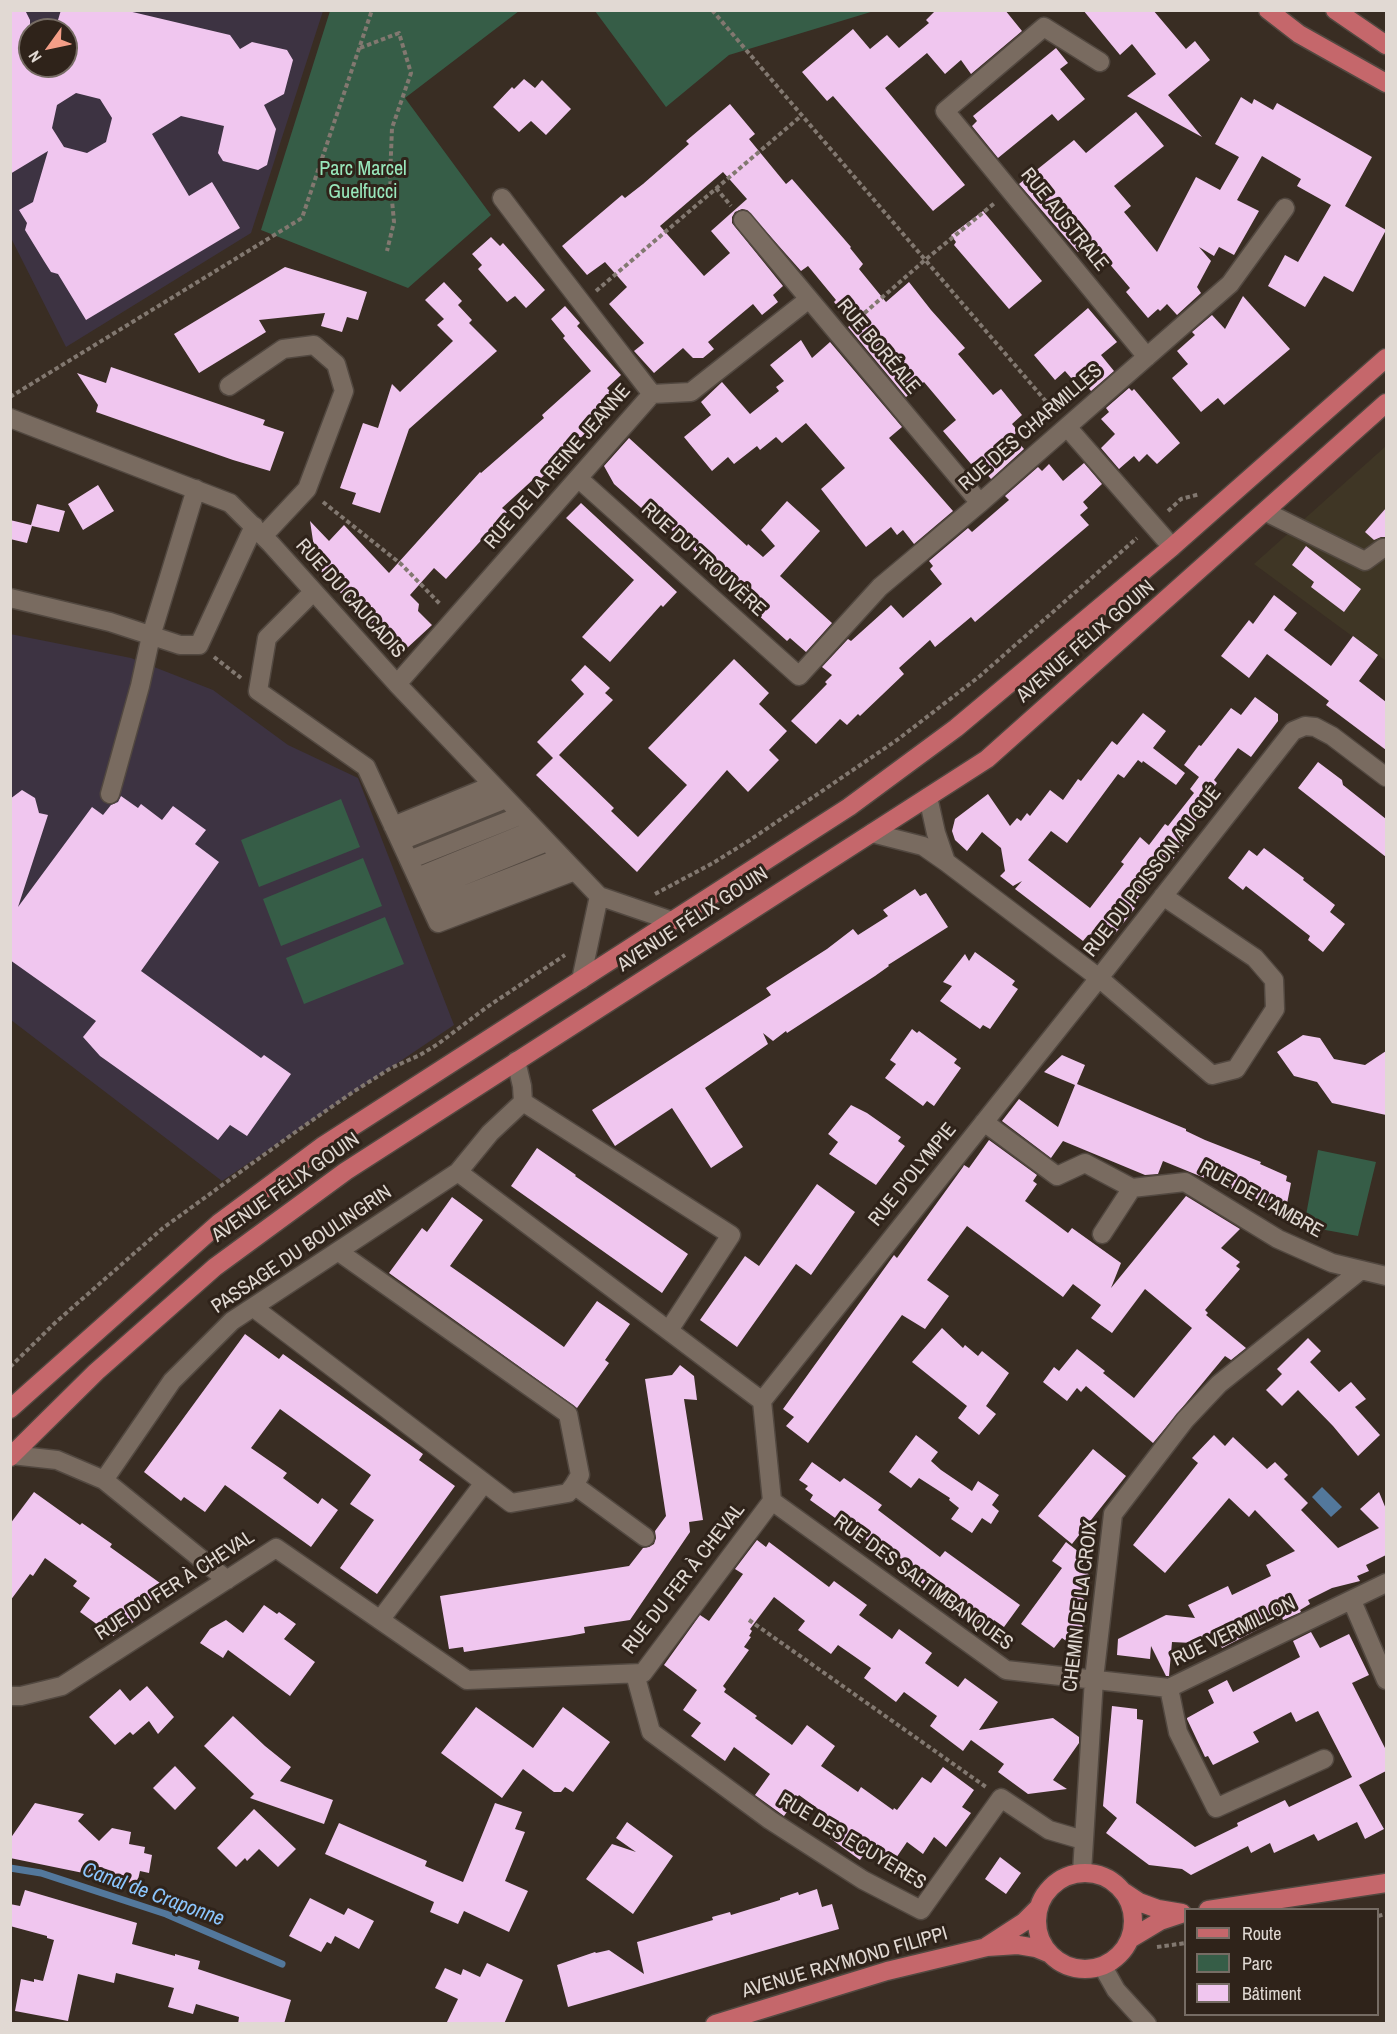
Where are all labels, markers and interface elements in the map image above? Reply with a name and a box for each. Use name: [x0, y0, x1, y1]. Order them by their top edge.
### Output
north arrow: [18, 18, 78, 78]
text: N: [23, 47, 46, 67]
park label: Parc Marcel Guelfucci: [319, 158, 407, 205]
street label: RUE AUSTRALE: [1015, 164, 1113, 276]
street label: RUE BORÉALE: [831, 295, 925, 399]
street label: RUE DES CHARMILLES: [954, 359, 1108, 497]
street label: RUE DE LA REINE JEANNE: [480, 380, 636, 554]
street label: RUE DU TROUVÈRE: [636, 498, 770, 622]
street label: RUE DU CAUCADIS: [290, 534, 410, 664]
street label: AVENUE FÉLIX GOUIN: [1012, 576, 1160, 708]
street label: RUE DU POISSON AU GUÉ: [1079, 782, 1227, 962]
street label: AVENUE FÉLIX GOUIN: [613, 862, 773, 978]
street label: RUE D'OLYMPIE: [864, 1119, 962, 1231]
street label: AVENUE FÉLIX GOUIN: [208, 1128, 364, 1248]
street label: RUE DE L'AMBRE: [1195, 1156, 1327, 1244]
street label: PASSAGE DU BOULINGRIN: [207, 1181, 397, 1319]
street label: RUE DU FER À CHEVAL: [618, 1499, 750, 1659]
street label: RUE DES SALTIMBANQUES: [829, 1510, 1017, 1656]
street label: CHEMIN DE LA CROIX: [1059, 1519, 1103, 1693]
street label: RUE DU FER À CHEVAL: [91, 1526, 259, 1646]
street label: RUE VERMILLON: [1169, 1592, 1299, 1672]
street label: RUE DES ECUYERES: [774, 1789, 930, 1895]
water label: Canal de Craponne: [79, 1858, 227, 1932]
legend: [1184, 1908, 1379, 2016]
text: Route: [1242, 1921, 1281, 1946]
street label: AVENUE RAYMOND FILIPPI: [739, 1922, 951, 2004]
text: Parc: [1242, 1951, 1272, 1976]
text: Bâtiment: [1242, 1981, 1301, 2006]

